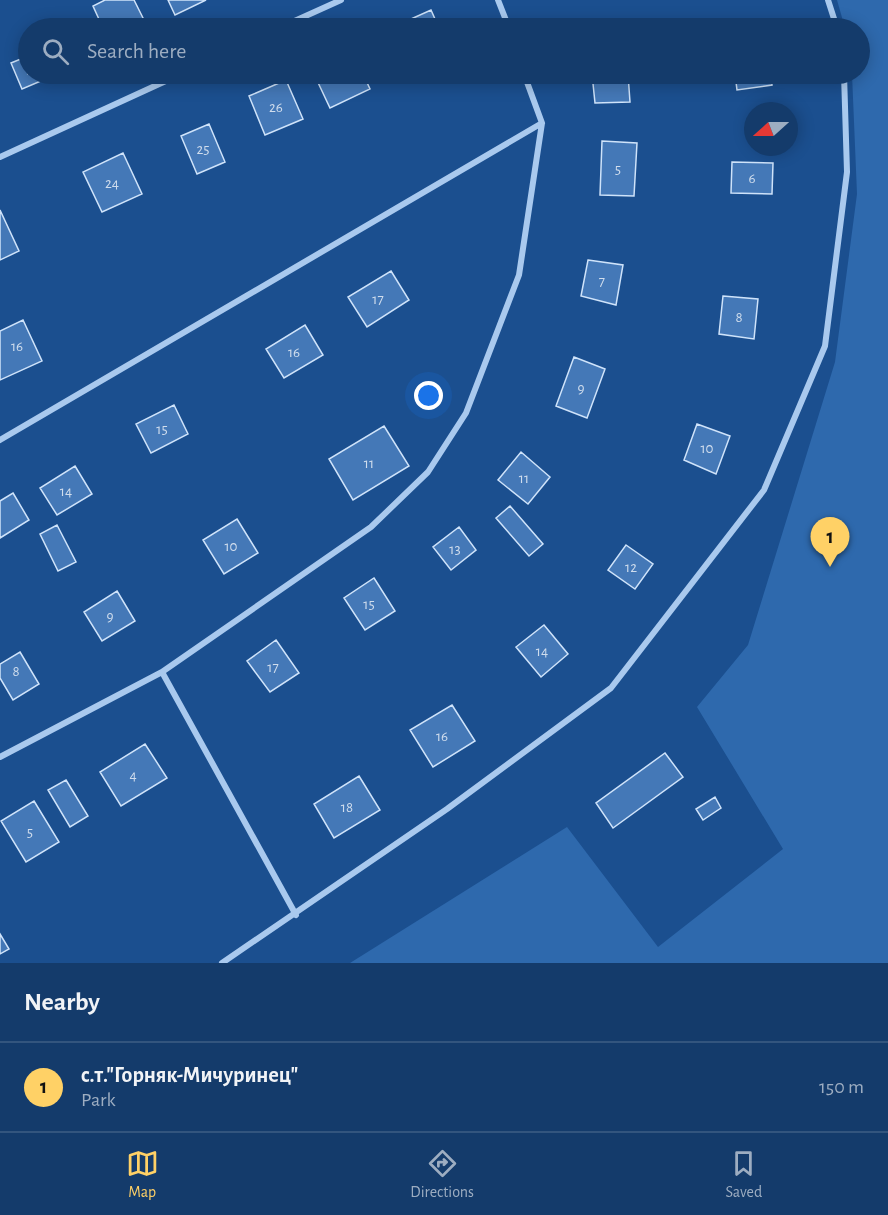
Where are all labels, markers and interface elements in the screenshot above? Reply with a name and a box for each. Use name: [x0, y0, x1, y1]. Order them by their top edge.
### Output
search box: [18, 18, 870, 84]
icon: search: [39, 35, 72, 68]
text: Search here: [87, 40, 186, 62]
house number: 26: [269, 100, 283, 115]
north arrow: [744, 102, 798, 156]
house number: 25: [196, 142, 210, 157]
house number: 5: [615, 162, 621, 177]
house number: 6: [748, 171, 756, 186]
house number: 24: [105, 176, 119, 191]
house number: 7: [599, 274, 605, 289]
house number: 17: [372, 292, 384, 307]
house number: 8: [735, 310, 743, 325]
house number: 16: [11, 339, 23, 354]
house number: 16: [288, 345, 300, 360]
your location: [414, 381, 443, 410]
house number: 9: [577, 381, 585, 396]
house number: 15: [156, 422, 168, 437]
house number: 10: [700, 441, 714, 456]
house number: 11: [364, 456, 374, 471]
house number: 11: [519, 471, 529, 486]
house number: 14: [60, 484, 72, 499]
pin: 1: [810, 518, 850, 567]
house number: 10: [224, 539, 238, 554]
house number: 13: [449, 542, 461, 557]
house number: 12: [625, 560, 637, 575]
house number: 15: [363, 597, 375, 612]
house number: 9: [106, 609, 114, 624]
house number: 14: [536, 644, 548, 659]
house number: 17: [267, 660, 279, 675]
house number: 8: [12, 664, 20, 679]
house number: 16: [436, 729, 448, 744]
house number: 4: [129, 768, 137, 783]
house number: 18: [341, 800, 353, 815]
house number: 5: [27, 825, 33, 840]
text: Nearby: [24, 989, 100, 1015]
text: с.т."Горняк-Мичуринец": [81, 1064, 298, 1086]
text: 1: [40, 1077, 47, 1097]
text: 150 m: [819, 1077, 864, 1097]
text: Park: [81, 1090, 116, 1110]
tab: Map: [126, 1147, 159, 1202]
tab: Directions: [410, 1147, 474, 1202]
tab: Saved: [726, 1147, 762, 1202]

